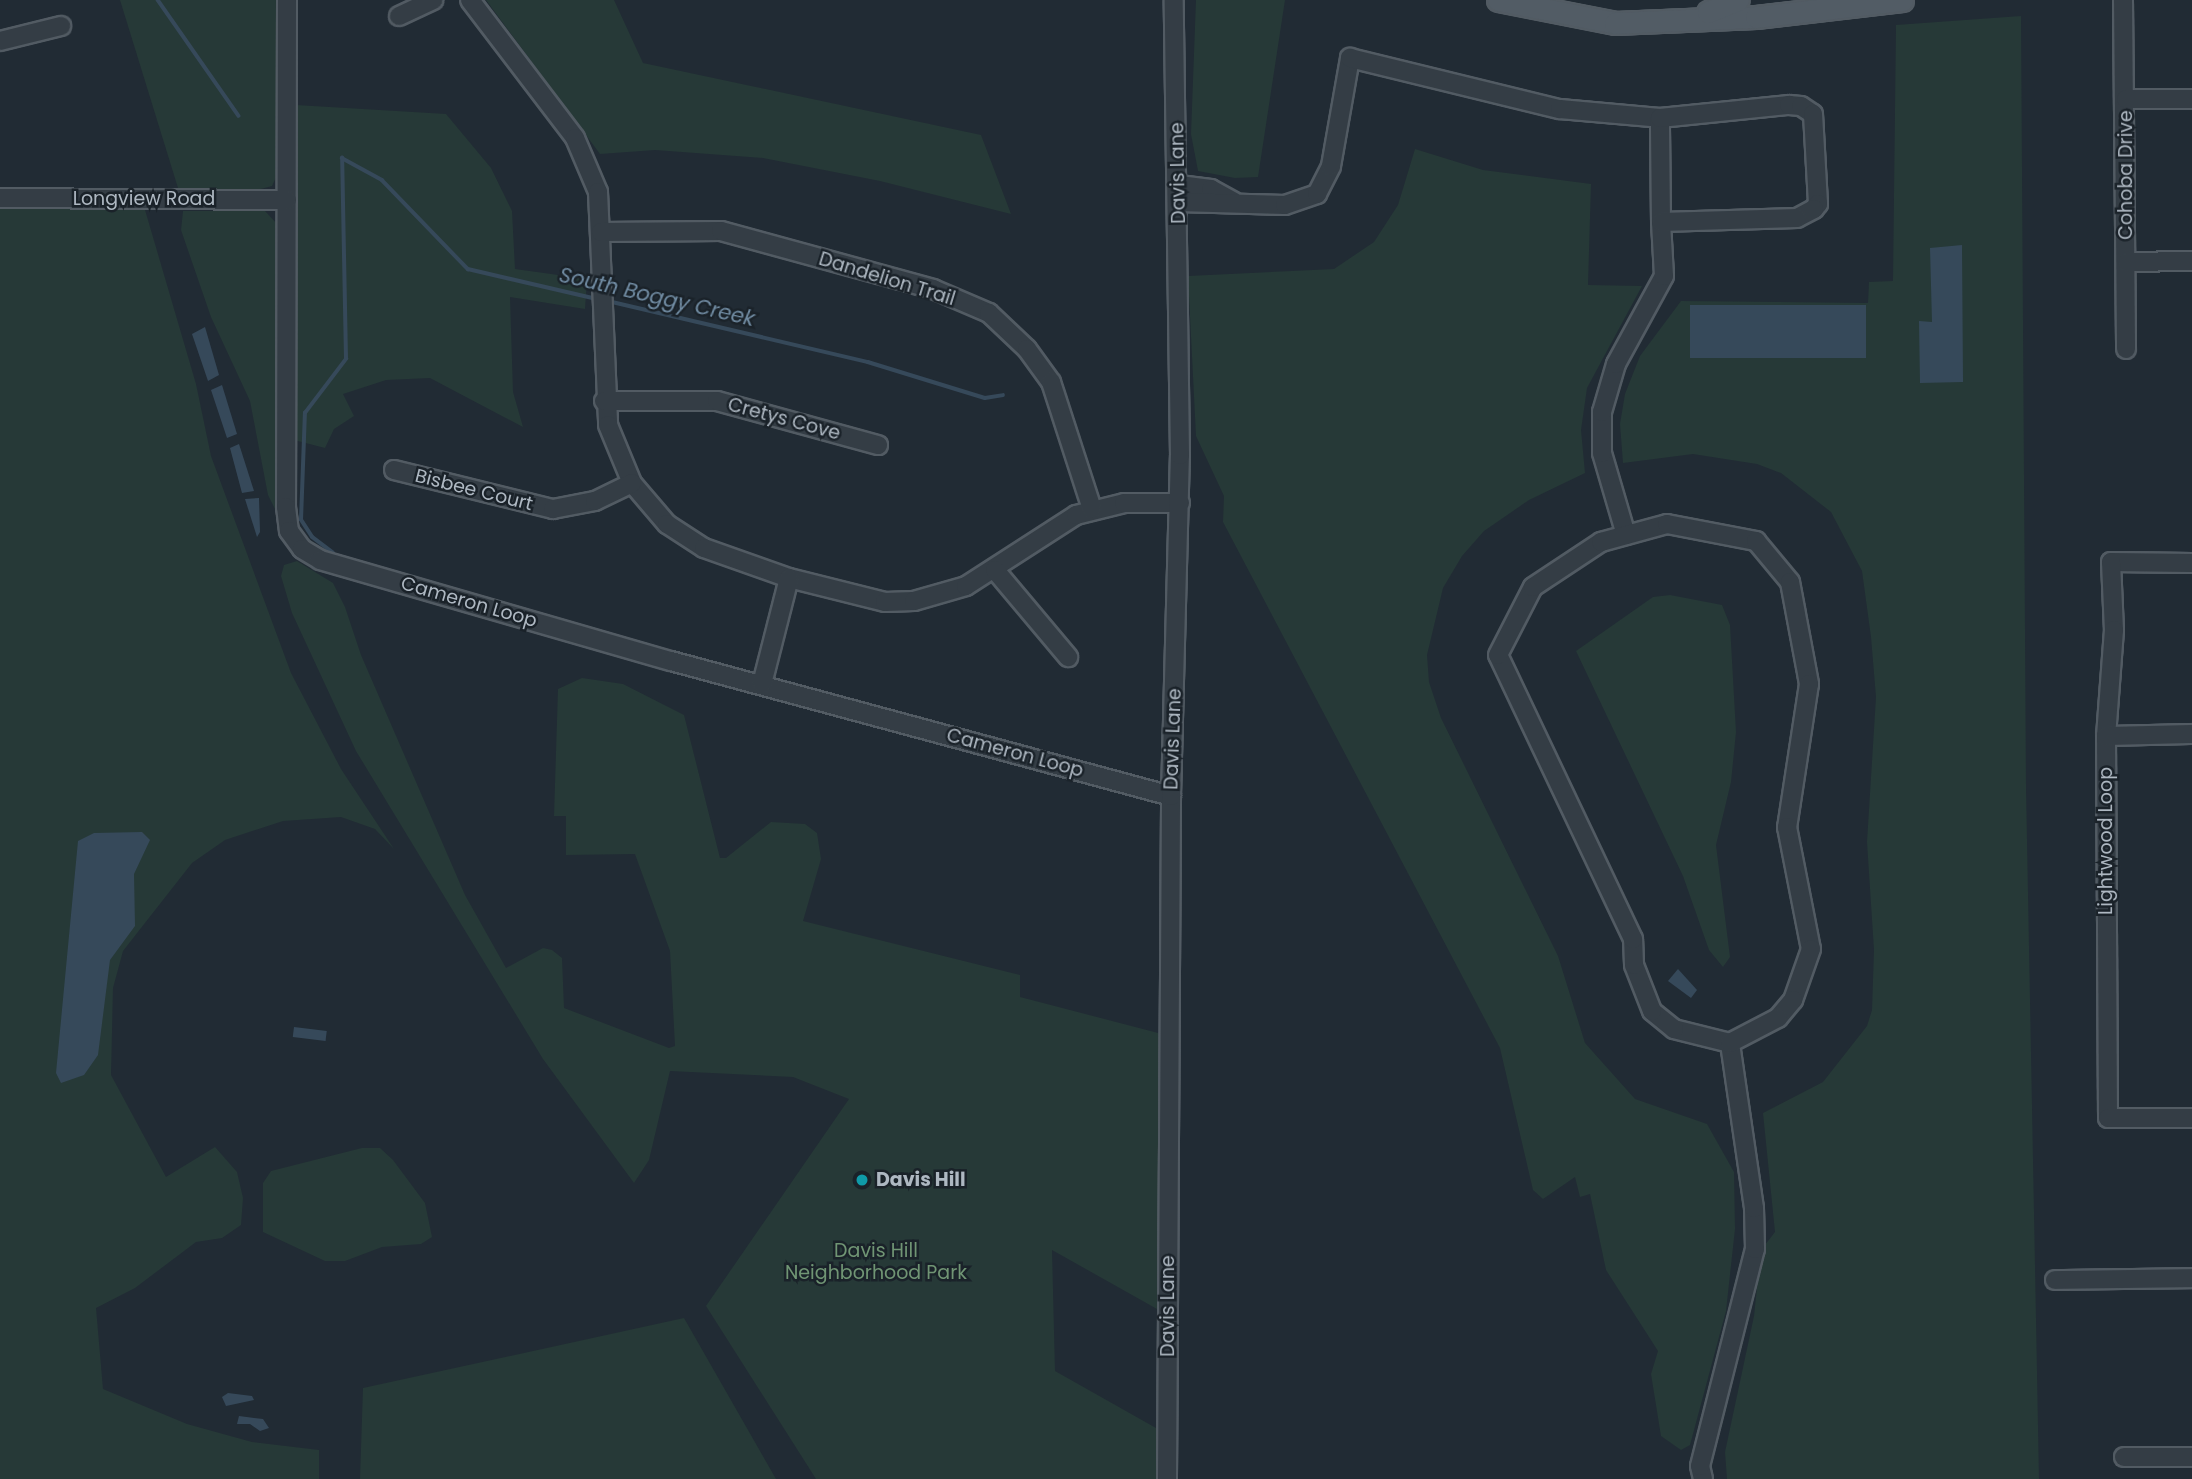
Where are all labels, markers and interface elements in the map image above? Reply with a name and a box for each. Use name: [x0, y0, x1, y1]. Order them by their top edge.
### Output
street label: Cohoba Drive: [2115, 110, 2137, 240]
street label: Davis Lane: [1166, 122, 1190, 224]
street label: Longview Road: [73, 188, 215, 210]
street label: Dandelion Trail: [816, 247, 958, 311]
water label: South Boggy Creek: [557, 262, 757, 332]
street label: Cretys Cove: [725, 393, 843, 445]
street label: Bisbee Court: [413, 464, 535, 516]
street label: Cameron Loop: [398, 572, 540, 632]
street label: Davis Lane: [1160, 688, 1186, 790]
street label: Cameron Loop: [944, 724, 1086, 782]
street label: Lightwood Loop: [2095, 767, 2117, 915]
place label: Davis Hill: [876, 1169, 966, 1191]
marker: Davis Hill: [854, 1172, 870, 1188]
park label: Davis Hill Neighborhood Park: [785, 1240, 967, 1284]
street label: Davis Lane: [1157, 1255, 1179, 1357]

